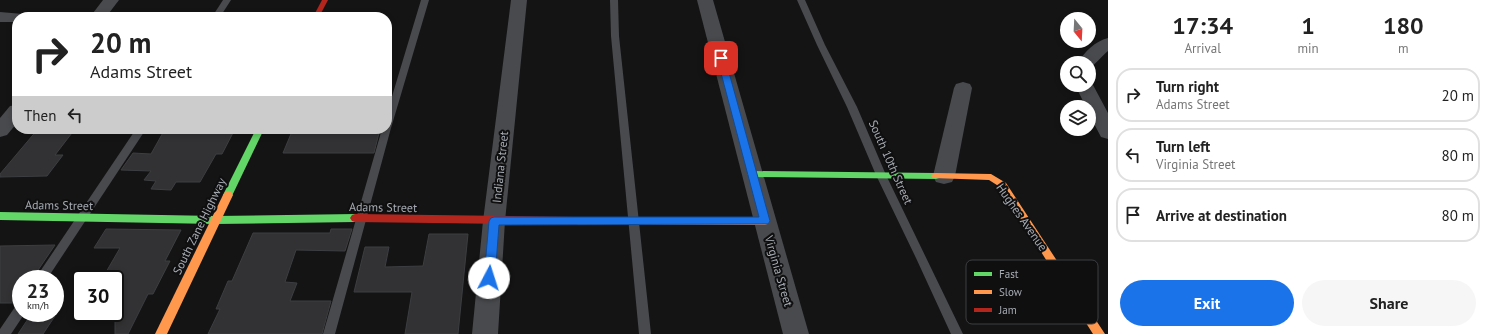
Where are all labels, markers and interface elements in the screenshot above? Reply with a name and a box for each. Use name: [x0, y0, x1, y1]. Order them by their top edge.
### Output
text: 17:34: [1172, 10, 1233, 41]
text: 1: [1301, 10, 1315, 41]
text: 180: [1383, 10, 1424, 41]
north arrow: [1060, 12, 1096, 48]
map controls: [1060, 12, 1096, 136]
text: 20 m: [90, 24, 151, 61]
icon: right: [24, 28, 76, 80]
text: Arrival: [1185, 40, 1221, 57]
text: min: [1297, 40, 1319, 57]
text: m: [1398, 40, 1409, 57]
pin: [704, 41, 738, 75]
icon: arrive: [710, 47, 732, 69]
button: search: [1060, 56, 1096, 92]
text: Adams Street: [90, 60, 192, 83]
text: Turn right: [1156, 77, 1219, 96]
icon: right: [1122, 84, 1144, 106]
text: 20 m: [1441, 86, 1474, 105]
text: Adams Street: [1156, 96, 1230, 113]
button: layers: [1060, 100, 1096, 136]
icon: left: [64, 104, 86, 126]
text: Then: [24, 106, 56, 125]
street label: South 10th Street: [866, 118, 916, 206]
street label: Indiana Street: [489, 130, 511, 204]
text: Turn left: [1156, 137, 1210, 156]
icon: left: [1122, 144, 1144, 166]
text: 80 m: [1441, 146, 1474, 165]
text: Virginia Street: [1156, 156, 1235, 173]
street label: South Zane Highway: [169, 175, 229, 277]
street label: Hughes Avenue: [993, 180, 1051, 254]
street label: Adams Street: [25, 197, 93, 213]
street label: Adams Street: [349, 199, 417, 215]
icon: arrive: [1122, 204, 1144, 226]
text: Arrive at destination: [1156, 206, 1287, 225]
text: 80 m: [1441, 206, 1474, 225]
street label: Virginia Street: [761, 233, 796, 308]
position arrow: [468, 257, 510, 299]
legend: [966, 260, 1098, 324]
text: Fast: [999, 267, 1019, 281]
speed limit sign: 30: [72, 270, 124, 322]
text: 23: [27, 278, 49, 304]
button: Exit: [1120, 280, 1294, 326]
button: Share: [1302, 280, 1476, 326]
text: Slow: [999, 285, 1022, 299]
text: km/h: [27, 299, 49, 312]
text: Jam: [998, 303, 1017, 317]

